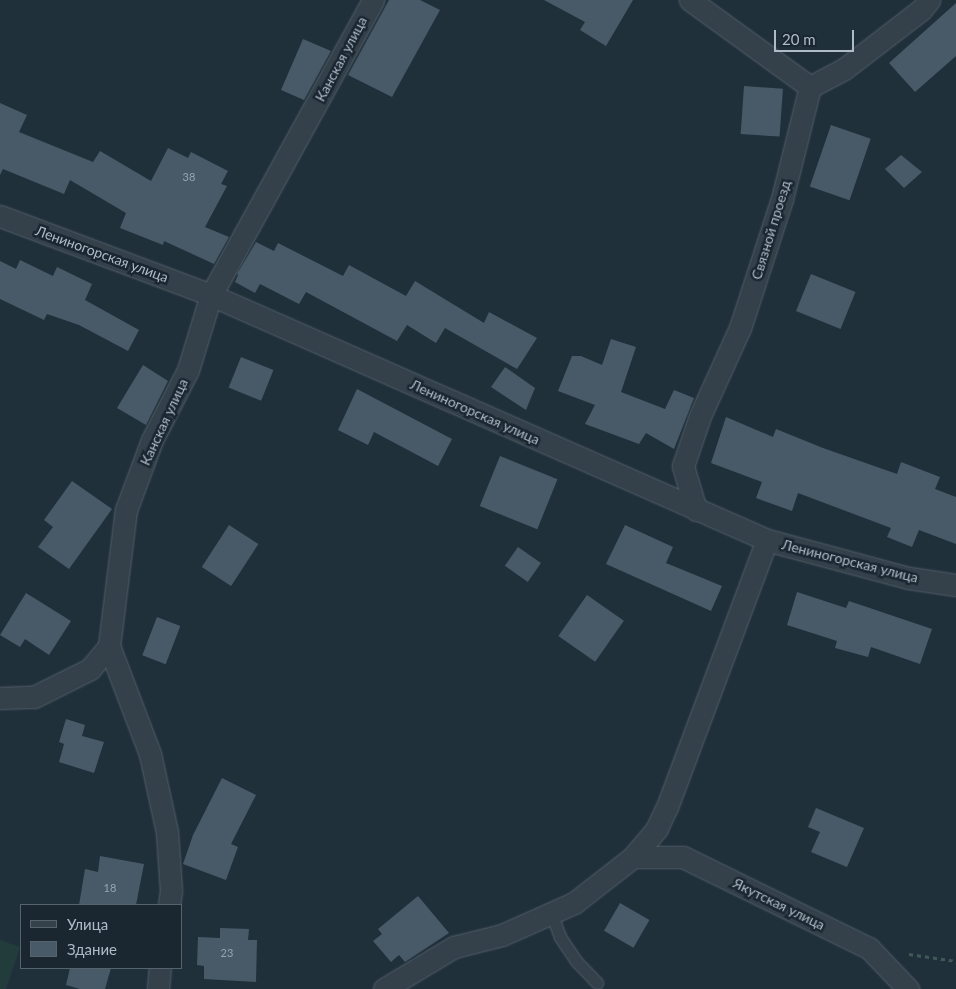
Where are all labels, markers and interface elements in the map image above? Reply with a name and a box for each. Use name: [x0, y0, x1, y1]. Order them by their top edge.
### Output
street label: Канская улица: [312, 14, 370, 104]
scale bar: [776, 20, 856, 52]
text: 20 m: [782, 30, 816, 48]
house number: 38: [183, 170, 195, 184]
street label: Связной проезд: [748, 178, 794, 282]
street label: Лениногорская улица: [33, 222, 171, 286]
street label: Канская улица: [137, 376, 191, 468]
street label: Лениногорская улица: [408, 376, 542, 448]
street label: Лениногорская улица: [780, 536, 920, 586]
street label: Якутская улица: [730, 875, 828, 933]
house number: 18: [104, 881, 116, 895]
legend: [20, 904, 182, 969]
text: Улица: [67, 915, 108, 933]
text: Здание: [67, 940, 117, 958]
house number: 23: [221, 946, 233, 960]

